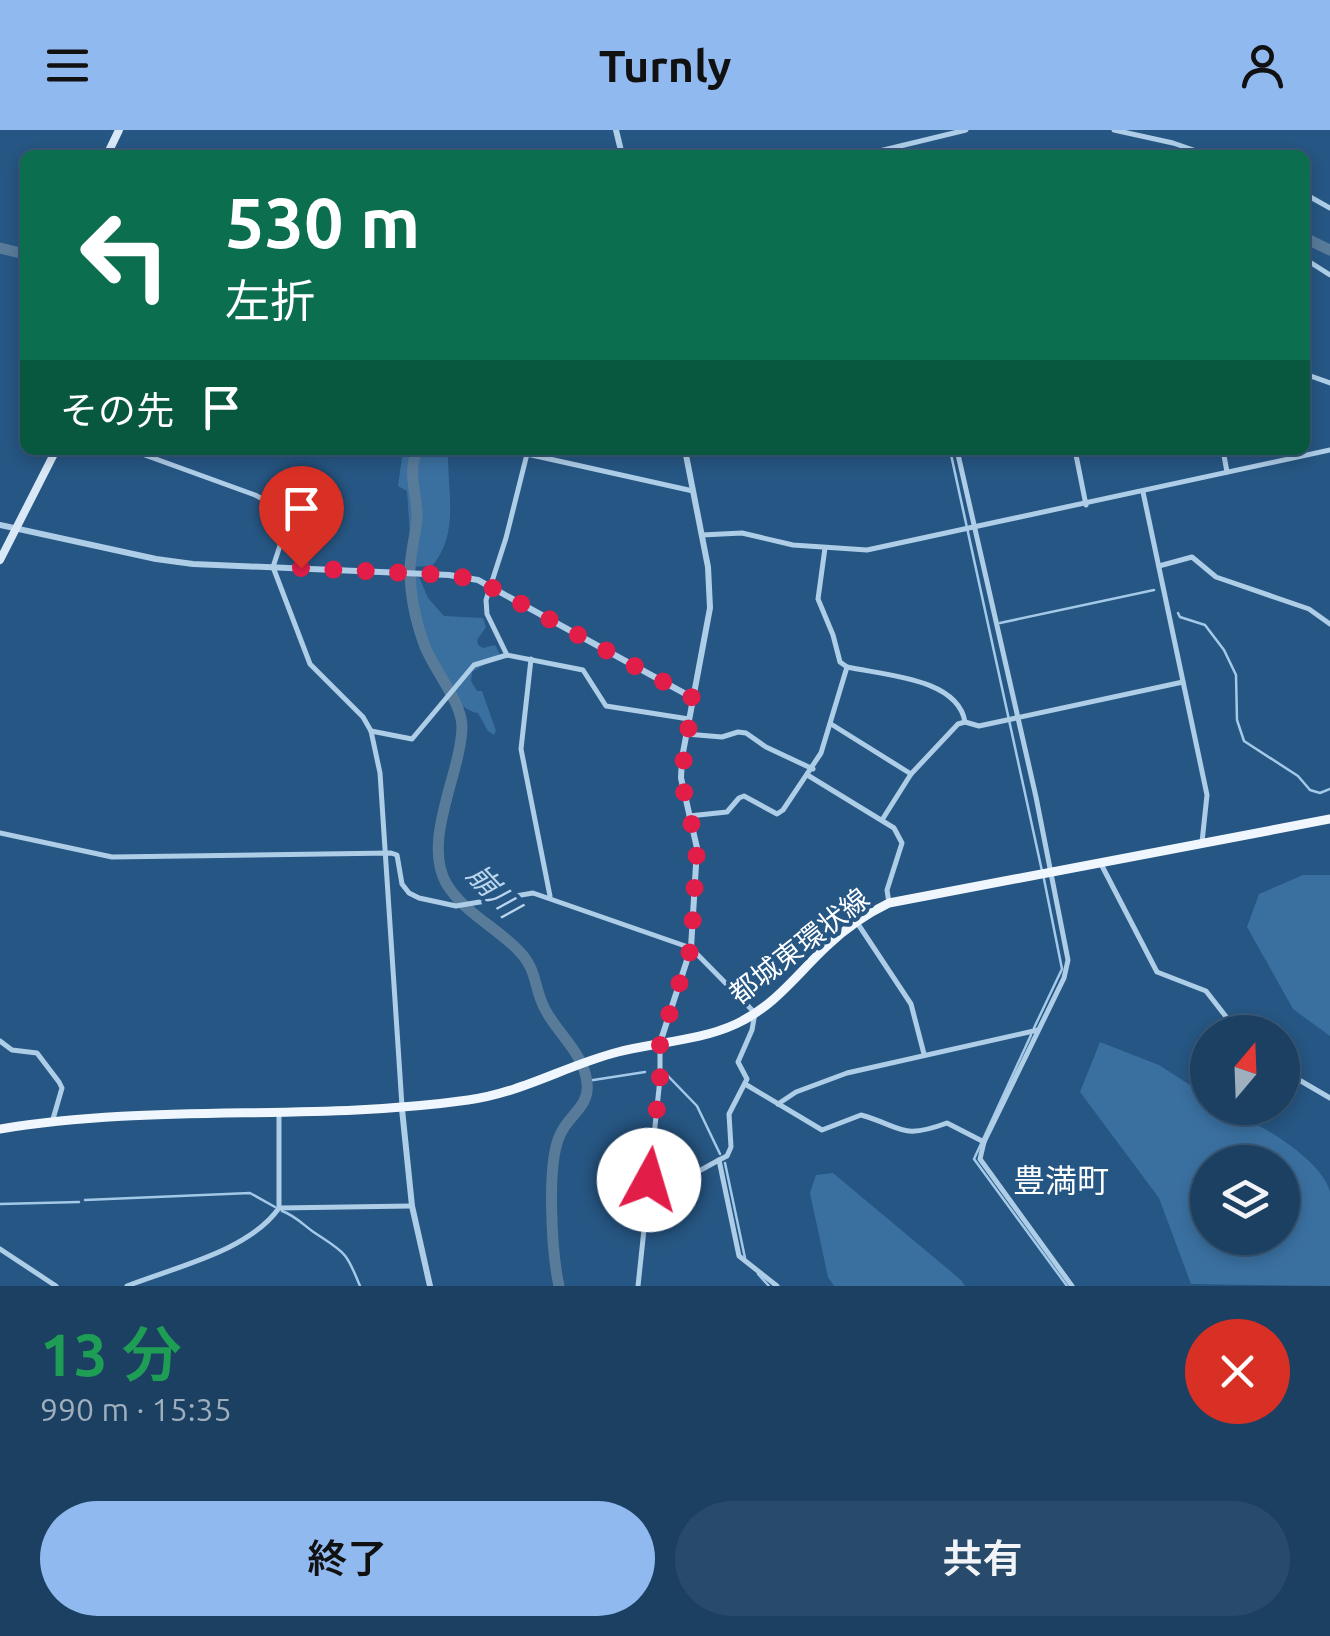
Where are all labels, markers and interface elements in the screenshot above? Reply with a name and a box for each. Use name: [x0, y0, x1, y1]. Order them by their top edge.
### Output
icon: menu: [40, 38, 95, 93]
icon: person: [1235, 38, 1290, 93]
text: Turnly: [599, 40, 731, 91]
text: 530 m: [225, 183, 420, 261]
icon: left: [60, 190, 190, 320]
text: 左折: [225, 275, 315, 326]
icon: arrive: [194, 380, 249, 435]
text: その先: [60, 389, 174, 431]
pin: [259, 466, 344, 569]
icon: arrive: [274, 481, 329, 536]
water label: 崩川: [461, 857, 529, 926]
street label: 都城東環状線: [723, 882, 874, 1010]
north arrow: [1190, 1015, 1300, 1125]
map controls: [1190, 1015, 1300, 1255]
position arrow: [597, 1128, 701, 1232]
button: layers: [1190, 1145, 1300, 1255]
district label: 豊満町: [1013, 1162, 1109, 1198]
button: close: [1185, 1319, 1290, 1424]
text: 13 分: [40, 1320, 182, 1387]
text: 990 m · 15:35: [40, 1391, 232, 1427]
button: 終了: [40, 1501, 655, 1616]
button: 共有: [675, 1501, 1290, 1616]

